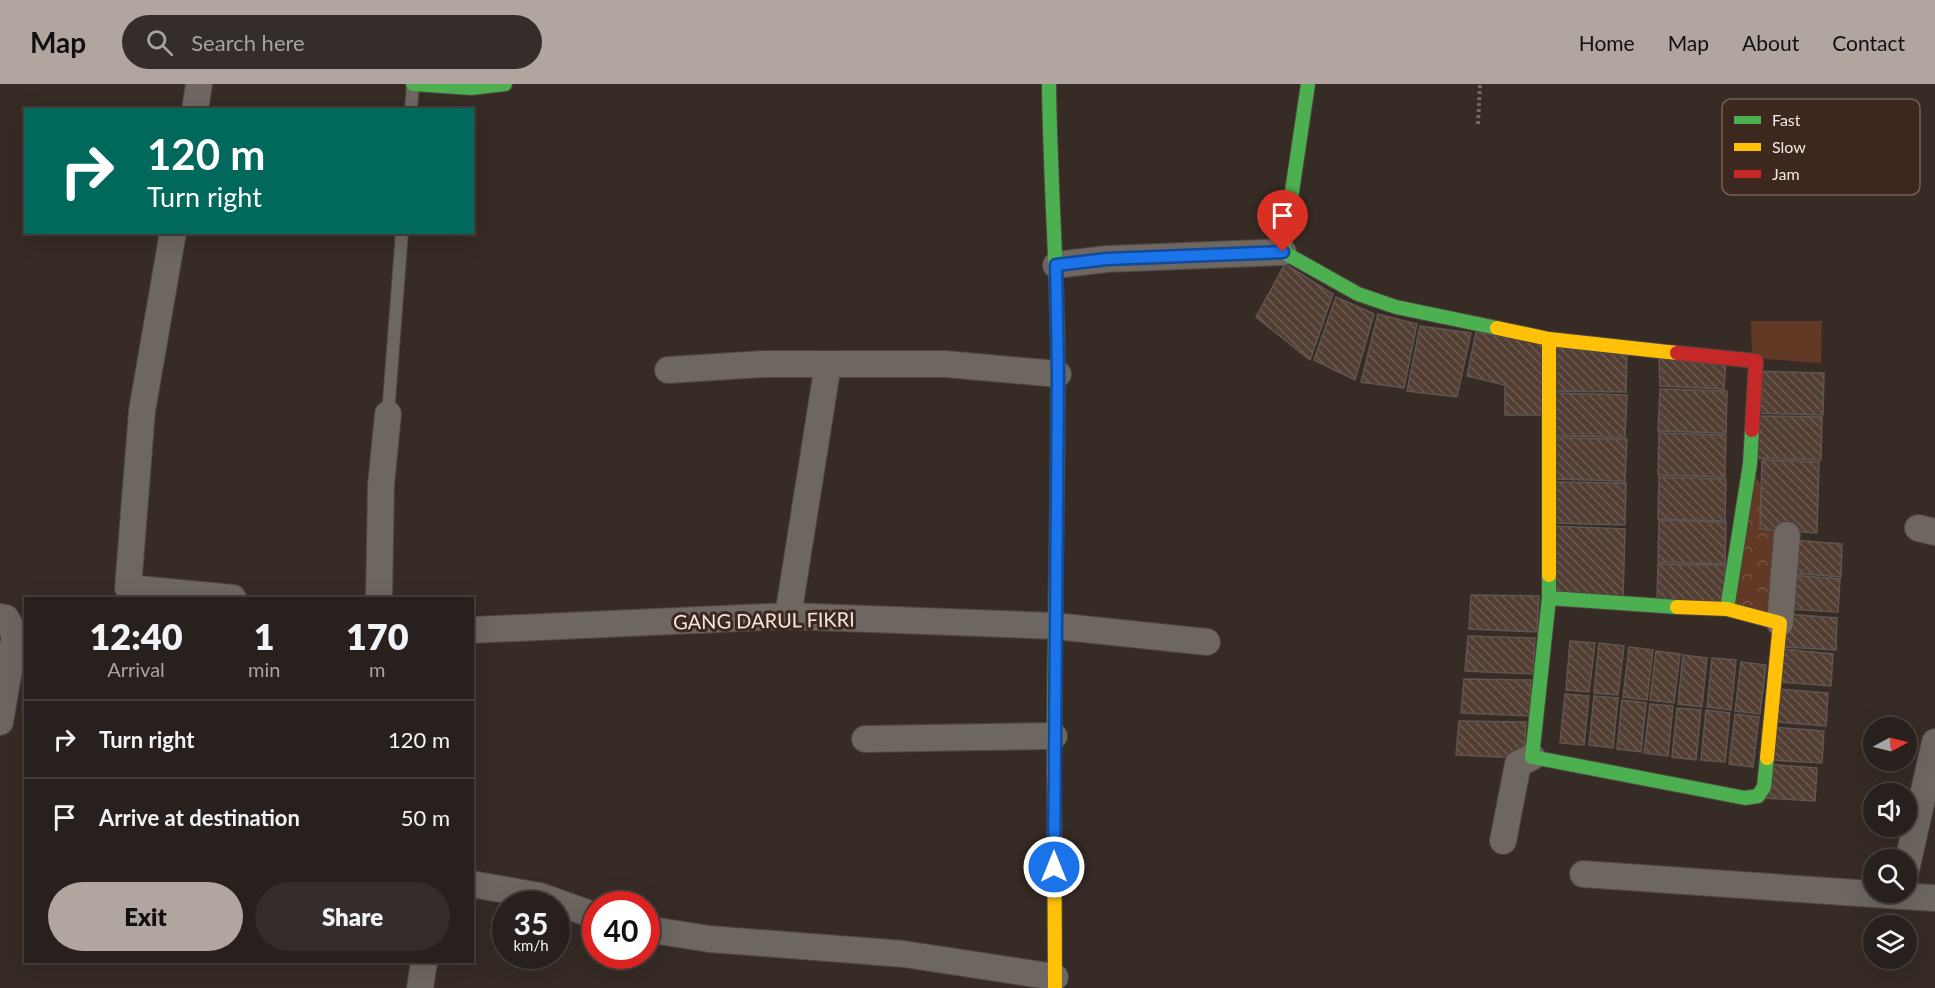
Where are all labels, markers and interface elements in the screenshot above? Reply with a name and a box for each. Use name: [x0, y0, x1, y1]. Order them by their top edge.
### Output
search box: [122, 15, 542, 69]
text: Map: [30, 25, 86, 59]
icon: search: [143, 26, 176, 59]
text: Search here: [191, 29, 305, 56]
text: Home: [1579, 30, 1635, 55]
text: Map: [1668, 30, 1709, 55]
text: About: [1742, 30, 1799, 55]
text: Contact: [1832, 30, 1905, 55]
legend: [1722, 99, 1920, 195]
text: Fast: [1772, 110, 1801, 129]
text: 120 m: [147, 129, 265, 179]
icon: right: [48, 132, 126, 210]
text: Slow: [1772, 137, 1806, 156]
text: Jam: [1772, 164, 1800, 183]
text: Turn right: [147, 180, 262, 213]
pin: [1257, 190, 1308, 252]
icon: arrive: [1266, 199, 1299, 232]
street label: GANG DARUL FIKRI: [673, 606, 855, 634]
text: 12:40: [89, 614, 183, 658]
text: 1: [254, 614, 275, 658]
text: 170: [346, 614, 409, 658]
text: Arrival: [107, 657, 165, 681]
text: min: [248, 657, 280, 681]
text: m: [369, 657, 385, 681]
north arrow: [1863, 717, 1917, 771]
map controls: [1863, 717, 1917, 969]
icon: right: [48, 723, 81, 756]
text: Turn right: [99, 726, 194, 753]
text: 120 m: [388, 726, 450, 753]
button: sound: [1863, 783, 1917, 837]
icon: arrive: [48, 801, 81, 834]
text: Arrive at destination: [99, 804, 300, 831]
text: 50 m: [401, 804, 450, 831]
position arrow: [1022, 835, 1086, 899]
button: search: [1863, 849, 1917, 903]
button: Exit: [48, 882, 243, 951]
button: Share: [255, 882, 450, 951]
speed limit sign: 40: [582, 891, 660, 969]
text: 35: [514, 905, 548, 941]
button: layers: [1863, 915, 1917, 969]
text: km/h: [513, 936, 549, 954]

